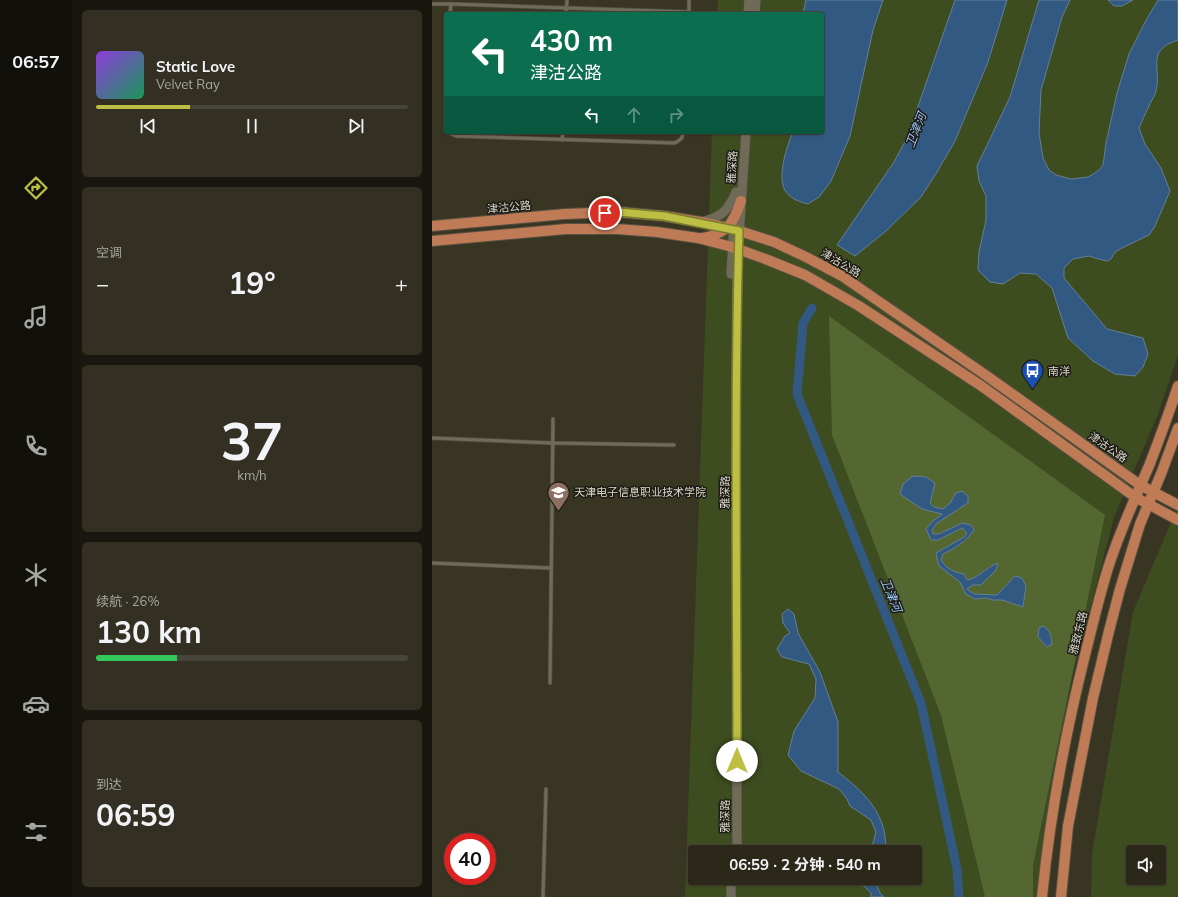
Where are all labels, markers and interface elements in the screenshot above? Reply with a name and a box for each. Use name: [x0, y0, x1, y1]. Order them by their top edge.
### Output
text: 430 m: [530, 23, 613, 58]
icon: left: [464, 28, 516, 80]
text: 06:57: [12, 50, 60, 73]
text: Static Love: [156, 57, 235, 76]
text: 津沽公路: [530, 61, 602, 84]
text: Velvet Ray: [156, 76, 220, 92]
icon: left: [581, 104, 603, 126]
icon: ahead: [623, 104, 645, 126]
icon: right: [665, 104, 687, 126]
water label: 卫津河: [902, 108, 930, 149]
icon: previous: [137, 115, 159, 137]
icon: pause: [241, 115, 263, 137]
icon: next: [345, 115, 367, 137]
street label: 雅深路: [724, 150, 740, 184]
icon: directions: [22, 174, 50, 202]
pin: [588, 196, 622, 230]
street label: 津沽公路: [486, 198, 532, 216]
icon: arrive: [594, 202, 616, 224]
text: 空调: [96, 244, 122, 260]
street label: 津沽公路: [819, 246, 863, 280]
text: 19°: [228, 264, 276, 302]
text: −: [96, 270, 109, 298]
text: +: [395, 270, 408, 298]
icon: music: [22, 303, 50, 331]
bus stop icon: 南洋: [1019, 358, 1045, 391]
place label: 南洋: [1048, 364, 1070, 378]
text: 37: [221, 408, 283, 473]
street label: 津沽公路: [1086, 429, 1130, 465]
icon: phone: [22, 432, 50, 460]
text: km/h: [237, 467, 267, 483]
street label: 雅深路: [718, 476, 732, 509]
school or university icon: 天津电子信息职业技术学院: [546, 479, 572, 512]
place label: 天津电子信息职业技术学院: [574, 485, 706, 499]
icon: climate: [22, 561, 50, 589]
water label: 卫津河: [878, 575, 906, 616]
text: 续航 · 26%: [96, 593, 160, 609]
street label: 雅致东路: [1066, 610, 1090, 656]
text: 130 km: [96, 613, 202, 651]
icon: car: [22, 690, 50, 718]
position arrow: [716, 740, 758, 782]
text: 到达: [96, 776, 122, 792]
text: 06:59: [96, 796, 175, 834]
street label: 雅深路: [718, 800, 732, 833]
icon: filters: [22, 818, 50, 846]
speed limit sign: 40: [444, 833, 496, 885]
map controls: [1126, 845, 1166, 885]
button: sound: [1126, 845, 1166, 885]
text: 06:59 · 2 分钟 · 540 m: [729, 855, 881, 874]

